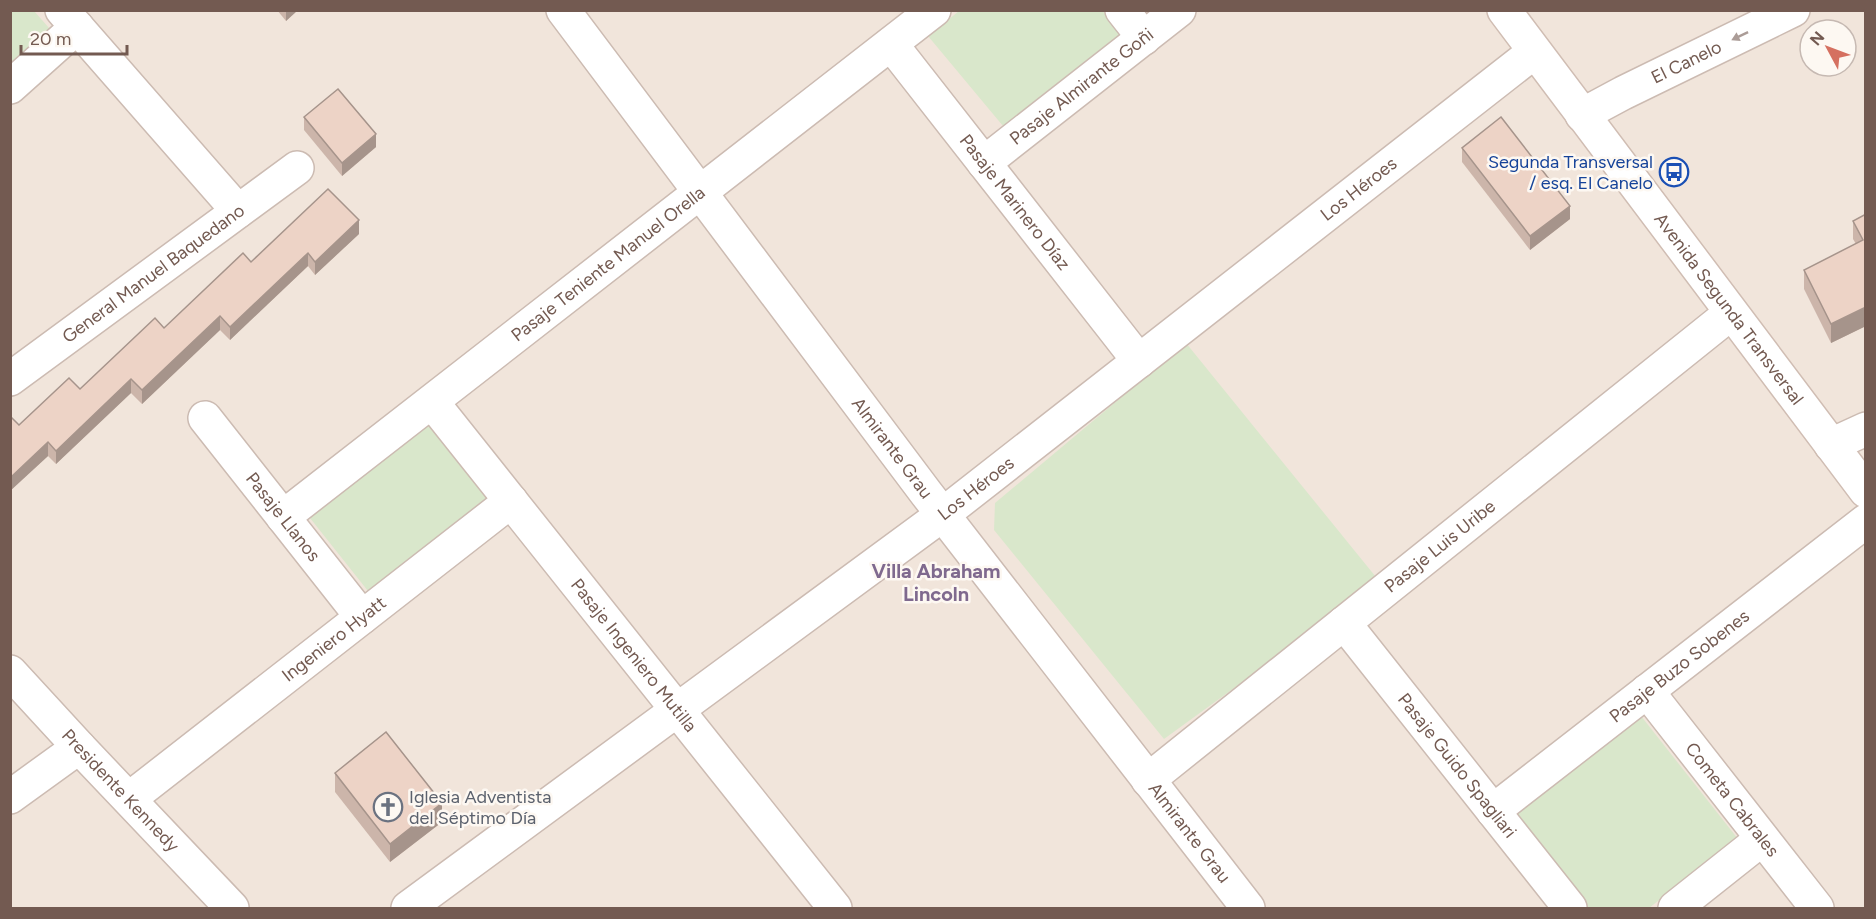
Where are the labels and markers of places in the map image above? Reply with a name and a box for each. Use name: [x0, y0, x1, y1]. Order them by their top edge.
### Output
place label: Segunda Transversal / esq. El Canelo: [1488, 151, 1653, 194]
bus stop icon: Segunda Transversal / esq. El Canelo: [1658, 156, 1690, 188]
place label: Iglesia Adventista del Séptimo Día: [409, 786, 551, 829]
church icon: Iglesia Adventista del Séptimo Día: [372, 791, 404, 823]

